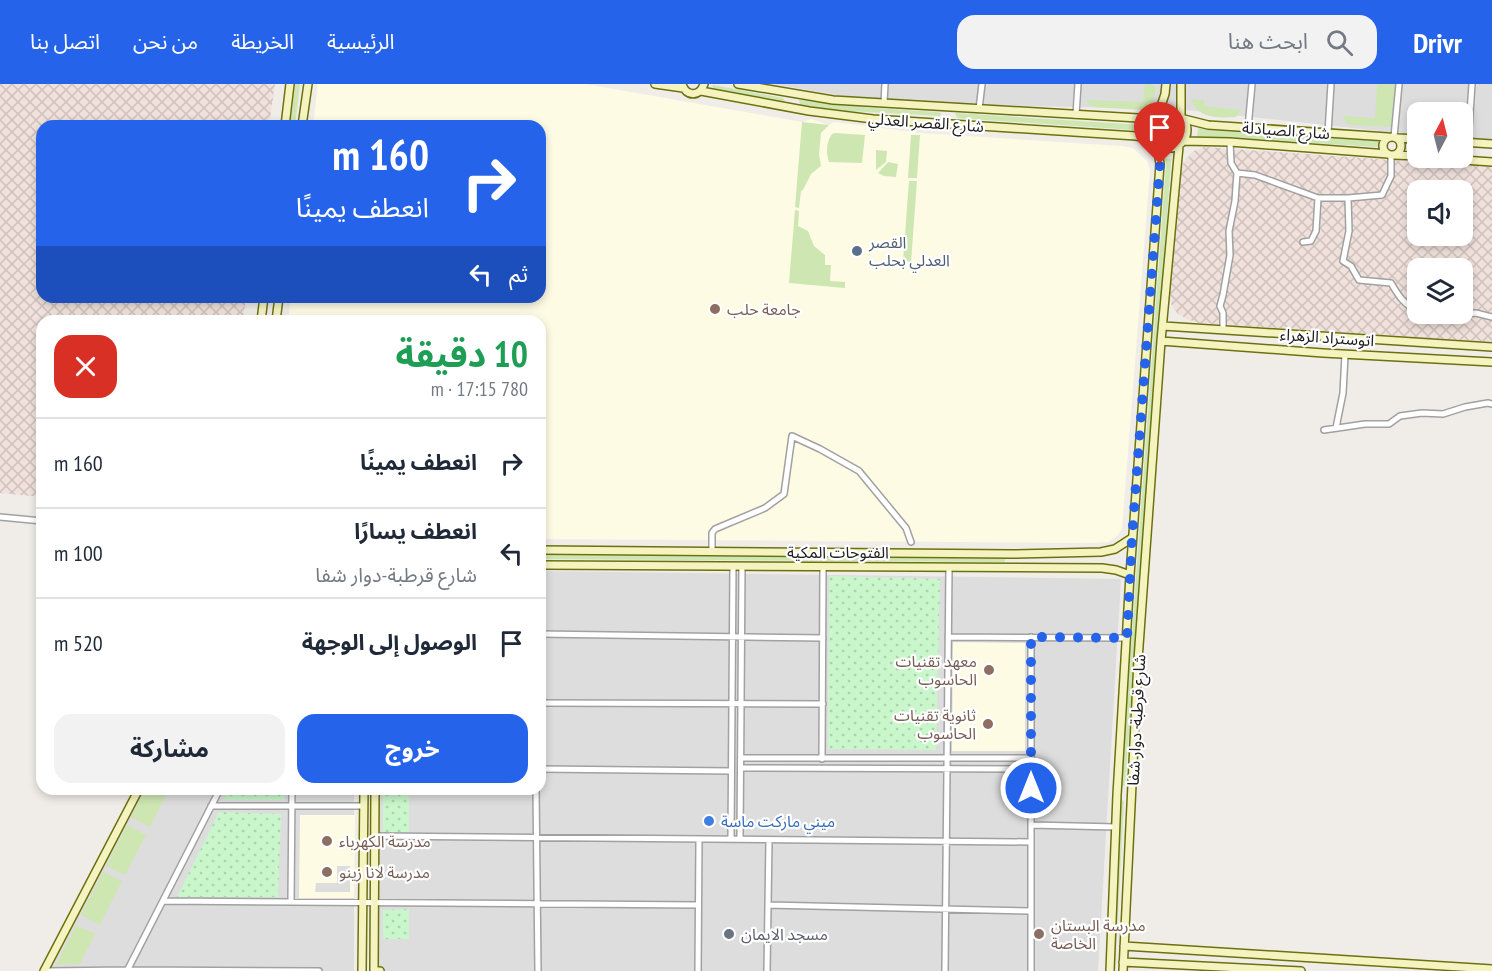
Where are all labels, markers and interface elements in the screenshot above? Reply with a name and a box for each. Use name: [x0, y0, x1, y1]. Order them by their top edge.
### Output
search box: [957, 15, 1377, 69]
text: Drivr: [1413, 24, 1462, 61]
icon: search: [1323, 26, 1356, 59]
text: ابحث هنا: [1228, 27, 1308, 55]
text: اتصل بنا: [30, 28, 100, 55]
text: من نحن: [133, 28, 198, 55]
text: الخريطة: [231, 28, 294, 55]
text: الرئيسية: [327, 28, 395, 55]
pin: [1134, 102, 1185, 164]
north arrow: [1407, 102, 1473, 168]
map controls: [1407, 102, 1473, 324]
street label: شارع القصر العدلي: [867, 108, 985, 139]
icon: arrive: [1143, 111, 1176, 144]
street label: شارع الصيادلة: [1241, 117, 1331, 146]
text: 160 m: [332, 127, 429, 182]
icon: right: [450, 144, 528, 222]
button: sound: [1407, 180, 1473, 246]
text: انعطف يمينًا: [296, 190, 429, 224]
place label: القصر العدلي بحلب: [868, 232, 950, 273]
marker: القصر العدلي بحلب: [850, 244, 864, 258]
icon: left: [464, 258, 497, 291]
button: layers: [1407, 258, 1473, 324]
text: ثم: [509, 260, 528, 288]
place label: جامعة حلب: [727, 299, 801, 319]
marker: جامعة حلب: [708, 302, 722, 316]
street label: اتوستراد الزهراء: [1279, 324, 1375, 350]
text: 10 دقيقة: [396, 330, 528, 377]
button: close: [54, 335, 117, 398]
text: 780 m · 17:15: [431, 376, 528, 402]
icon: right: [495, 447, 528, 480]
text: انعطف يمينًا: [360, 448, 477, 476]
text: 160 m: [54, 449, 103, 477]
text: انعطف يسارًا: [354, 517, 477, 545]
icon: left: [495, 537, 528, 570]
text: 100 m: [54, 539, 103, 567]
street label: الفتوحات المكية: [787, 542, 889, 562]
text: شارع قرطبة-دوار شفا: [315, 562, 477, 588]
icon: arrive: [495, 627, 528, 660]
text: الوصول إلى الوجهة: [302, 628, 477, 656]
text: 520 m: [54, 629, 103, 657]
place label: معهد تقنيات الحاسوب: [896, 651, 977, 689]
street label: شارع قرطبة- دوار شفا: [1123, 654, 1152, 786]
marker: معهد تقنيات الحاسوب: [982, 663, 996, 677]
place label: ثانوية تقنيات الحاسوب: [894, 705, 976, 743]
button: مشاركة: [54, 714, 285, 783]
button: خروج: [297, 714, 528, 783]
marker: ثانوية تقنيات الحاسوب: [981, 717, 995, 731]
position arrow: [999, 756, 1063, 820]
place label: ميني ماركت ماسة: [721, 811, 835, 834]
marker: ميني ماركت ماسة: [702, 814, 716, 828]
place label: مدرسة الكهرباء: [339, 831, 431, 851]
marker: مدرسة الكهرباء: [320, 834, 334, 848]
place label: مدرسة لانا زينو: [339, 862, 430, 882]
marker: مدرسة لانا زينو: [320, 865, 334, 879]
place label: مدرسة البستان الخاصة: [1051, 915, 1146, 953]
place label: مسجد الايمان: [741, 924, 828, 944]
marker: مسجد الايمان: [722, 927, 736, 941]
marker: مدرسة البستان الخاصة: [1032, 927, 1046, 941]

